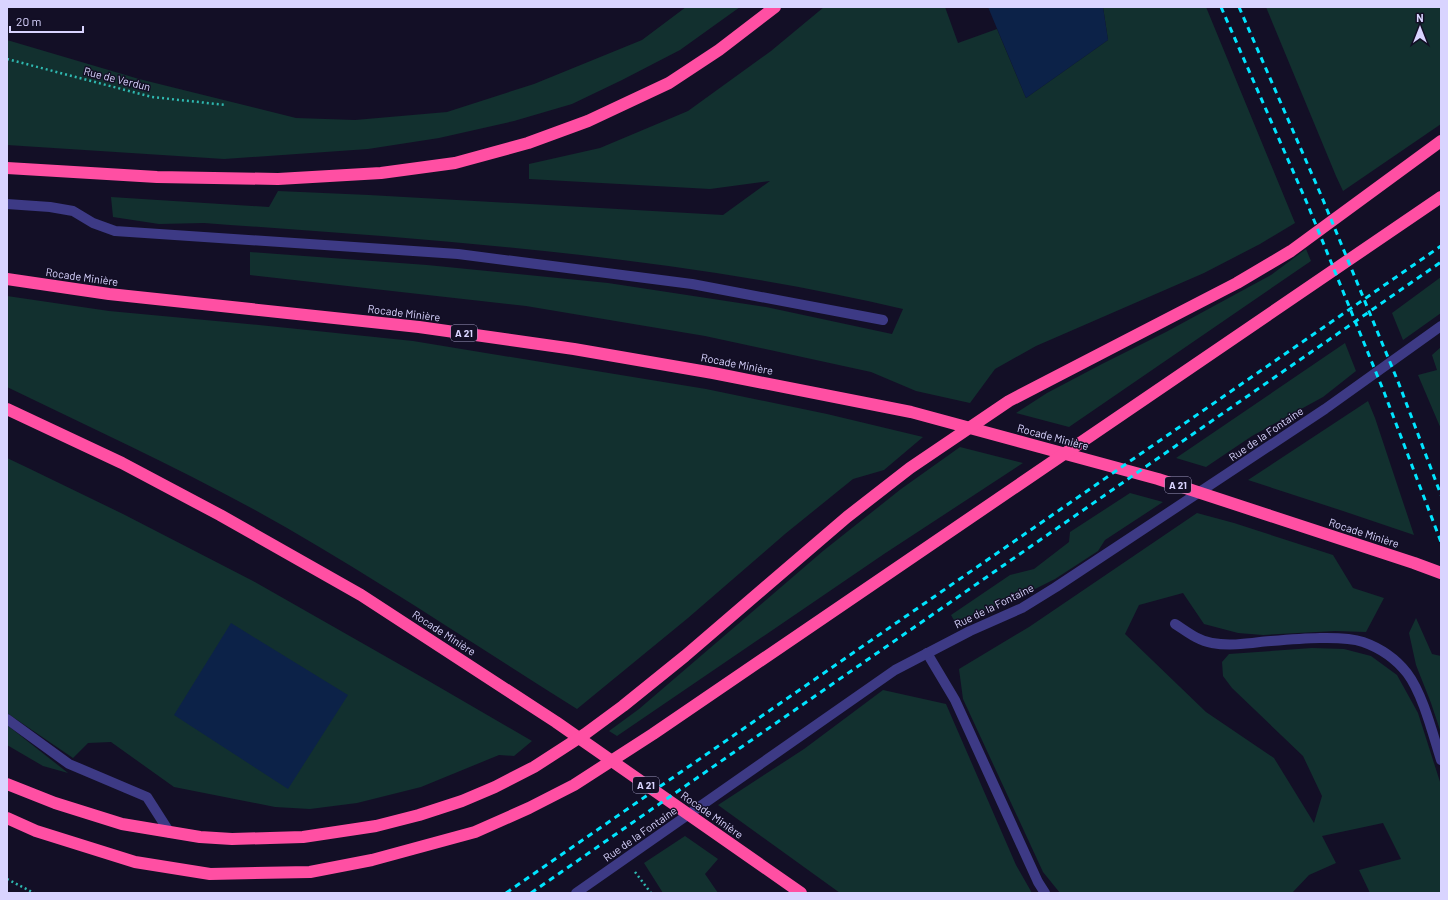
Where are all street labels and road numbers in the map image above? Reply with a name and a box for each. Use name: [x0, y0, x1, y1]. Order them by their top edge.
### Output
street label: Rue de Verdun: [82, 64, 152, 93]
street label: Rocade Minière: [45, 265, 119, 288]
street label: Rocade Minière: [367, 302, 441, 323]
road number: A 21: [451, 325, 477, 341]
street label: Rocade Minière: [700, 350, 774, 377]
street label: Rue de la Fontaine: [1226, 404, 1306, 463]
street label: Rocade Minière: [1016, 421, 1090, 452]
road number: A 21: [1165, 477, 1191, 493]
street label: Rocade Minière: [1327, 515, 1401, 550]
street label: Rue de la Fontaine: [952, 581, 1036, 630]
street label: Rocade Minière: [410, 607, 479, 658]
road number: A 21: [633, 777, 659, 793]
street label: Rocade Minière: [679, 788, 746, 841]
street label: Rue de la Fontaine: [600, 803, 679, 864]

